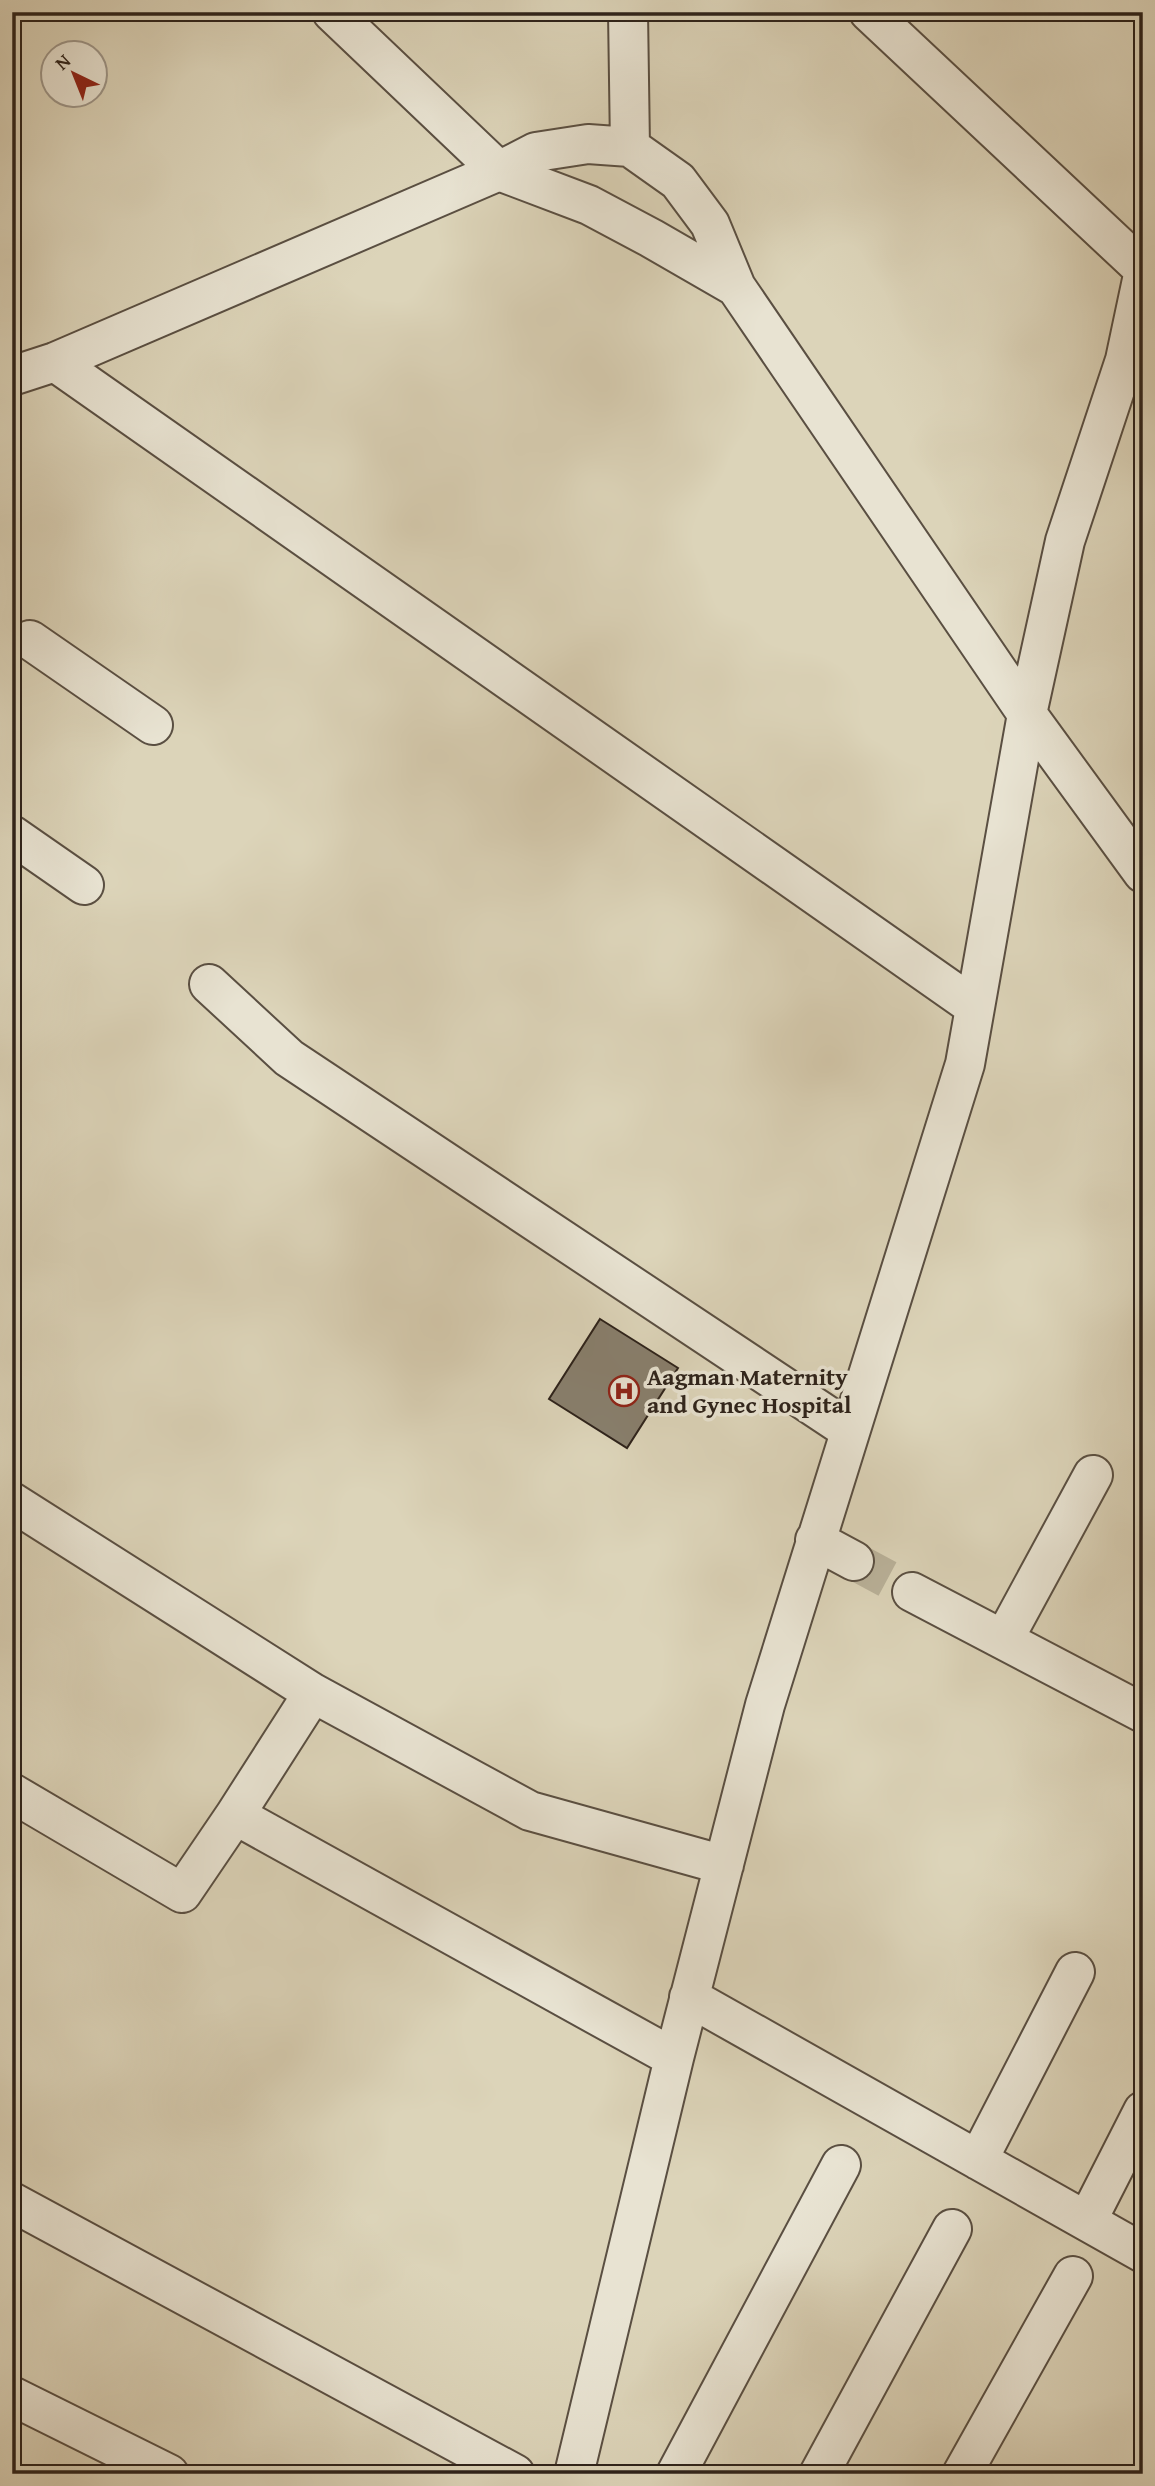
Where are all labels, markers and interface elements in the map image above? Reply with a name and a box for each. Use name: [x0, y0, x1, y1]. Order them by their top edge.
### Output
north arrow: [38, 38, 108, 108]
text: N: [48, 47, 77, 76]
place label: Aagman Maternity and Gynec Hospital: [647, 1359, 852, 1422]
hospital icon: Aagman Maternity and Gynec Hospital: [607, 1374, 641, 1408]

